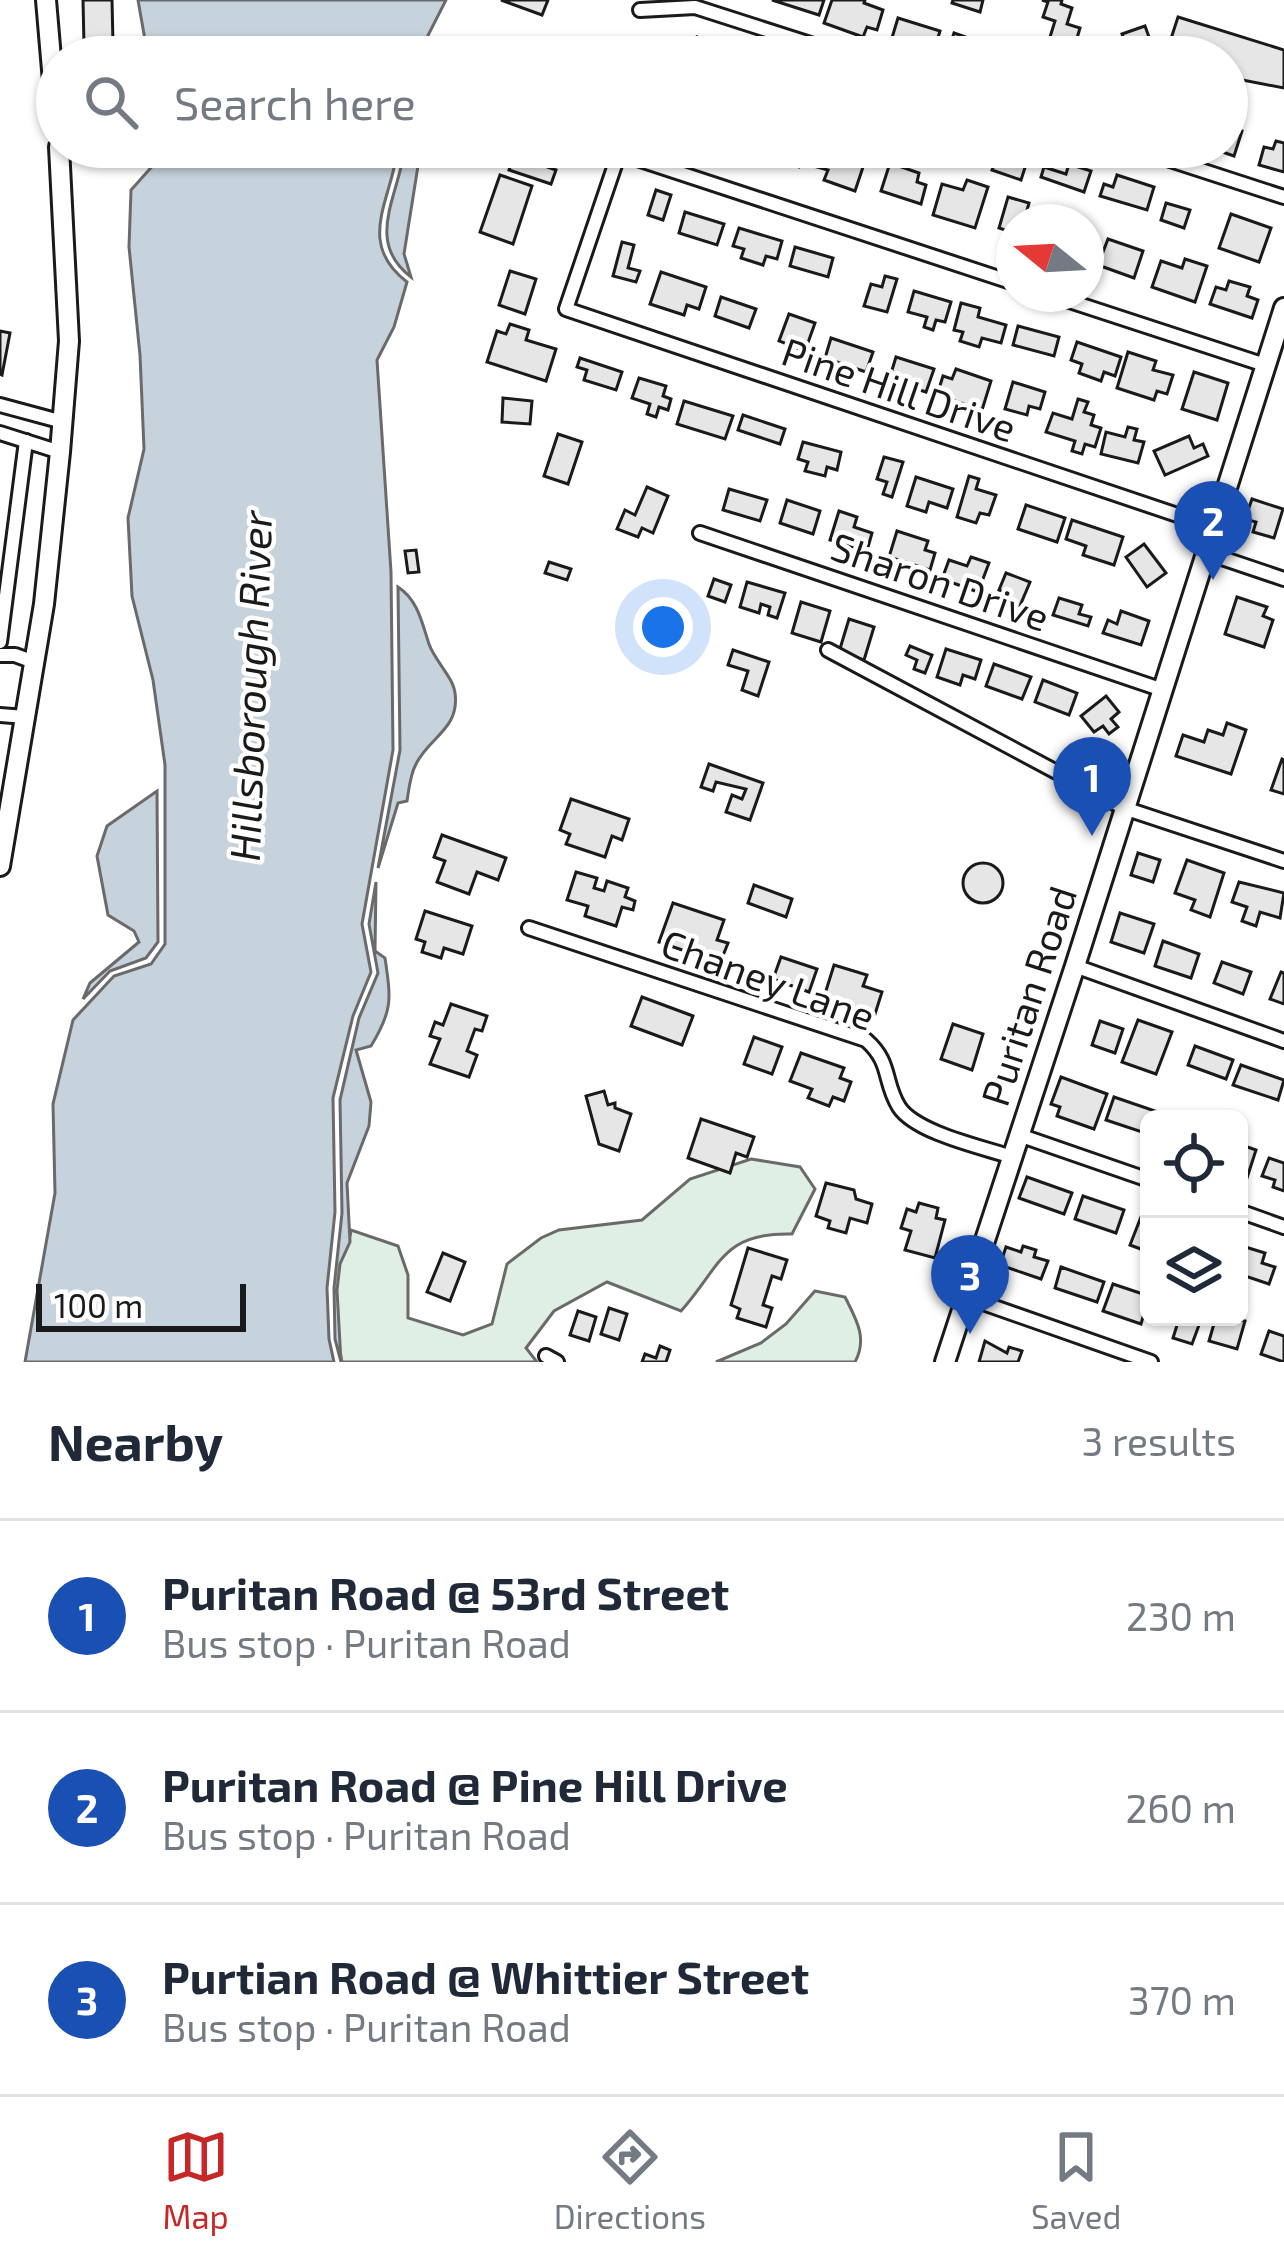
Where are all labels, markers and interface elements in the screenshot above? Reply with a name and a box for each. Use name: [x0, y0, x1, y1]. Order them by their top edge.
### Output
search box: [36, 36, 1248, 168]
icon: search: [78, 69, 144, 135]
text: Search here: [174, 75, 416, 129]
north arrow: [996, 204, 1104, 312]
street label: Pine Hill Drive: [776, 327, 1023, 451]
pin: 2: [1174, 481, 1252, 580]
water label: Hillsborough River: [218, 508, 281, 862]
street label: Sharon Drive: [825, 521, 1056, 640]
your location: [633, 597, 693, 657]
pin: 1: [1053, 737, 1131, 836]
street label: Puritan Road: [970, 880, 1085, 1111]
street label: Chaney Lane: [656, 918, 881, 1039]
map controls: [1140, 1110, 1248, 1326]
button: locate: [1140, 1110, 1248, 1218]
button: layers: [1140, 1218, 1248, 1326]
pin: 3: [931, 1235, 1009, 1334]
scale bar: [36, 1278, 246, 1331]
text: 100 m: [54, 1285, 143, 1325]
text: Nearby: [48, 1410, 223, 1471]
text: 3 results: [1082, 1417, 1236, 1464]
text: Puritan Road @ 53rd Street: [162, 1565, 729, 1619]
text: 1: [79, 1592, 95, 1639]
text: 230 m: [1126, 1592, 1236, 1639]
text: Bus stop · Puritan Road: [162, 1619, 571, 1666]
text: Puritan Road @ Pine Hill Drive: [162, 1757, 788, 1811]
text: 2: [76, 1784, 98, 1831]
text: 260 m: [1125, 1784, 1236, 1831]
text: Bus stop · Puritan Road: [162, 1811, 571, 1858]
text: Purtian Road @ Whittier Street: [162, 1949, 809, 2003]
text: 3: [76, 1976, 98, 2023]
text: 370 m: [1128, 1976, 1236, 2023]
text: Bus stop · Puritan Road: [162, 2003, 571, 2050]
tab: Map: [163, 2124, 229, 2236]
tab: Directions: [554, 2124, 706, 2236]
tab: Saved: [1031, 2124, 1121, 2236]

